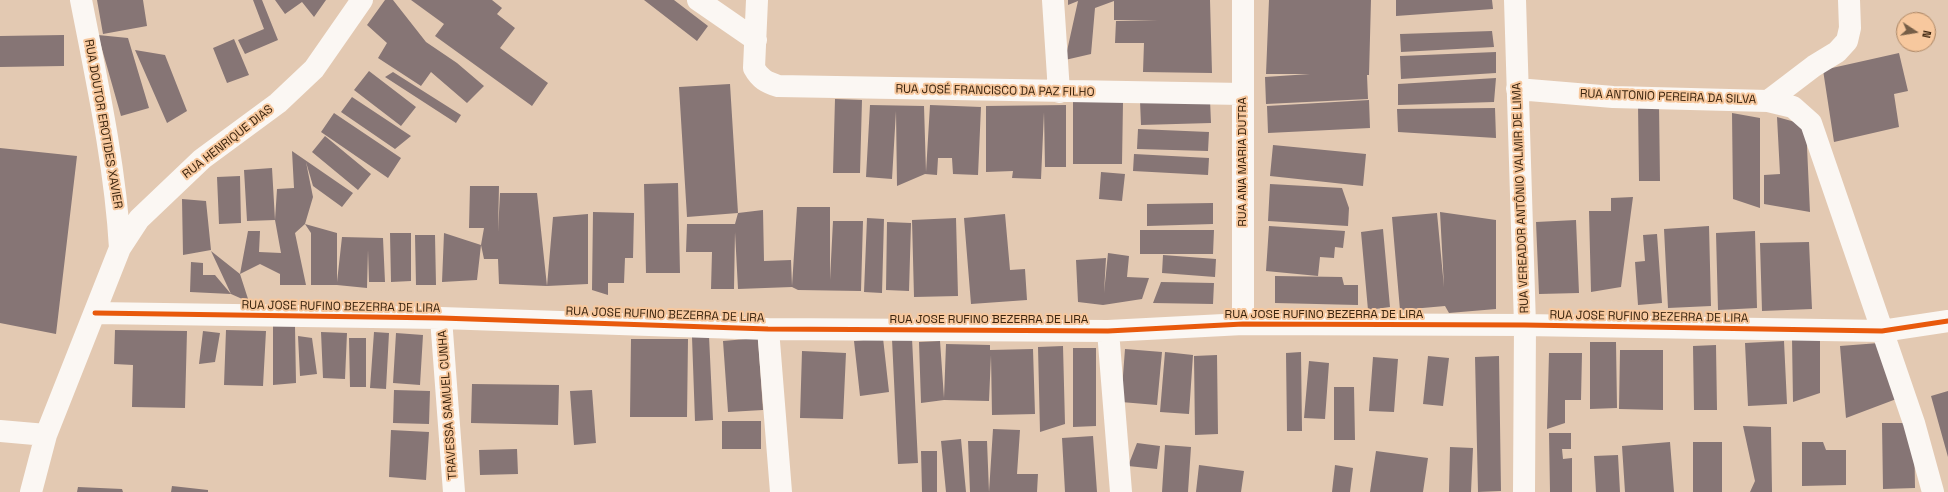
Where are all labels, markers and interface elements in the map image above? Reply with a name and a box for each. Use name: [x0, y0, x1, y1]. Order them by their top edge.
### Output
north arrow: [1896, 12, 1936, 52]
text: N: [1919, 29, 1934, 39]
street label: RUA DOUTOR EROTIDES XAVIER: [81, 38, 125, 210]
street label: RUA JOSÉ FRANCISCO DA PAZ FILHO: [895, 82, 1095, 100]
street label: RUA VEREADOR ANTÔNIO VALMIR DE LIMA: [1510, 82, 1532, 314]
street label: RUA ANTONIO PEREIRA DA SILVA: [1580, 87, 1756, 107]
street label: RUA ANA MARIA DUTRA: [1236, 97, 1250, 227]
street label: RUA HENRIQUE DIAS: [180, 102, 276, 182]
street label: RUA JOSE RUFINO BEZERRA DE LIRA: [241, 298, 441, 316]
street label: RUA JOSE RUFINO BEZERRA DE LIRA: [565, 304, 765, 326]
street label: RUA JOSE RUFINO BEZERRA DE LIRA: [1225, 308, 1423, 322]
street label: RUA JOSE RUFINO BEZERRA DE LIRA: [1549, 308, 1749, 326]
street label: RUA JOSE RUFINO BEZERRA DE LIRA: [890, 313, 1088, 327]
street label: TRAVESSA SAMUEL CUNHA: [436, 330, 460, 480]

